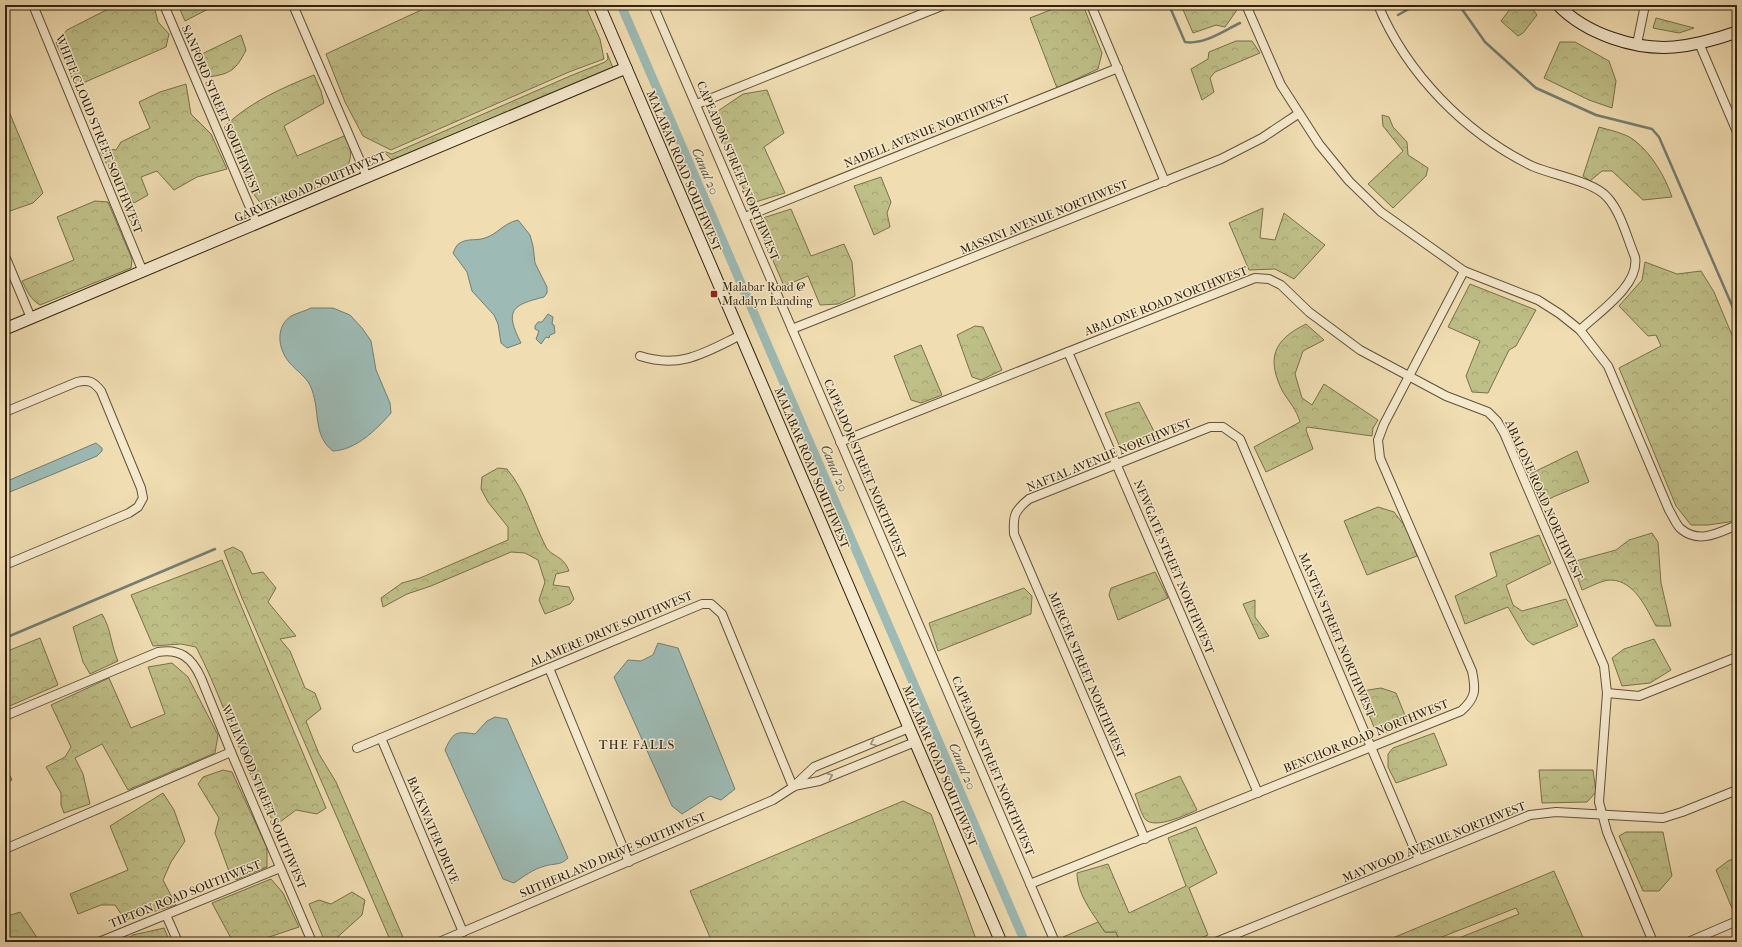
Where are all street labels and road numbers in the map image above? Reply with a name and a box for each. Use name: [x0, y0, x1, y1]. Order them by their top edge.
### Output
street label: SANFORD STREET SOUTHWEST: [179, 23, 264, 198]
street label: WHITE CLOUD STREET SOUTHWEST: [52, 31, 146, 237]
street label: CAPEADOR STREET NORTHWEST: [694, 79, 783, 264]
street label: MALABAR ROAD SOUTHWEST: [644, 88, 725, 255]
street label: NADELL AVENUE NORTHWEST: [842, 91, 1013, 171]
street label: GARVEY ROAD SOUTHWEST: [232, 148, 389, 225]
street label: MASSINI AVENUE NORTHWEST: [958, 176, 1131, 257]
street label: ABALONE ROAD NORTHWEST: [1081, 263, 1250, 339]
street label: CAPEADOR STREET NORTHWEST: [821, 377, 910, 562]
street label: MALABAR ROAD SOUTHWEST: [772, 385, 853, 552]
street label: NAFTAL AVENUE NORTHWEST: [1024, 415, 1194, 495]
street label: ABALONE ROAD NORTHWEST: [1502, 417, 1586, 583]
street label: NEWGATE STREET NORTHWEST: [1131, 478, 1217, 657]
street label: MASTEN STREET NORTHWEST: [1296, 550, 1379, 720]
street label: ALAMERE DRIVE SOUTHWEST: [526, 588, 695, 670]
street label: MERCER STREET NORTHWEST: [1046, 590, 1129, 761]
street label: CAPEADOR STREET NORTHWEST: [949, 674, 1038, 859]
street label: MALABAR ROAD SOUTHWEST: [900, 683, 981, 850]
street label: BENCHOR ROAD NORTHWEST: [1281, 696, 1451, 776]
street label: WELLWOOD STREET SOUTHWEST: [218, 702, 310, 892]
street label: BACKWATER DRIVE: [404, 774, 462, 886]
street label: MAYWOOD AVENUE NORTHWEST: [1340, 798, 1529, 885]
street label: SUTHERLAND DRIVE SOUTHWEST: [518, 809, 709, 901]
street label: TIPTON ROAD SOUTHWEST: [107, 857, 264, 931]

